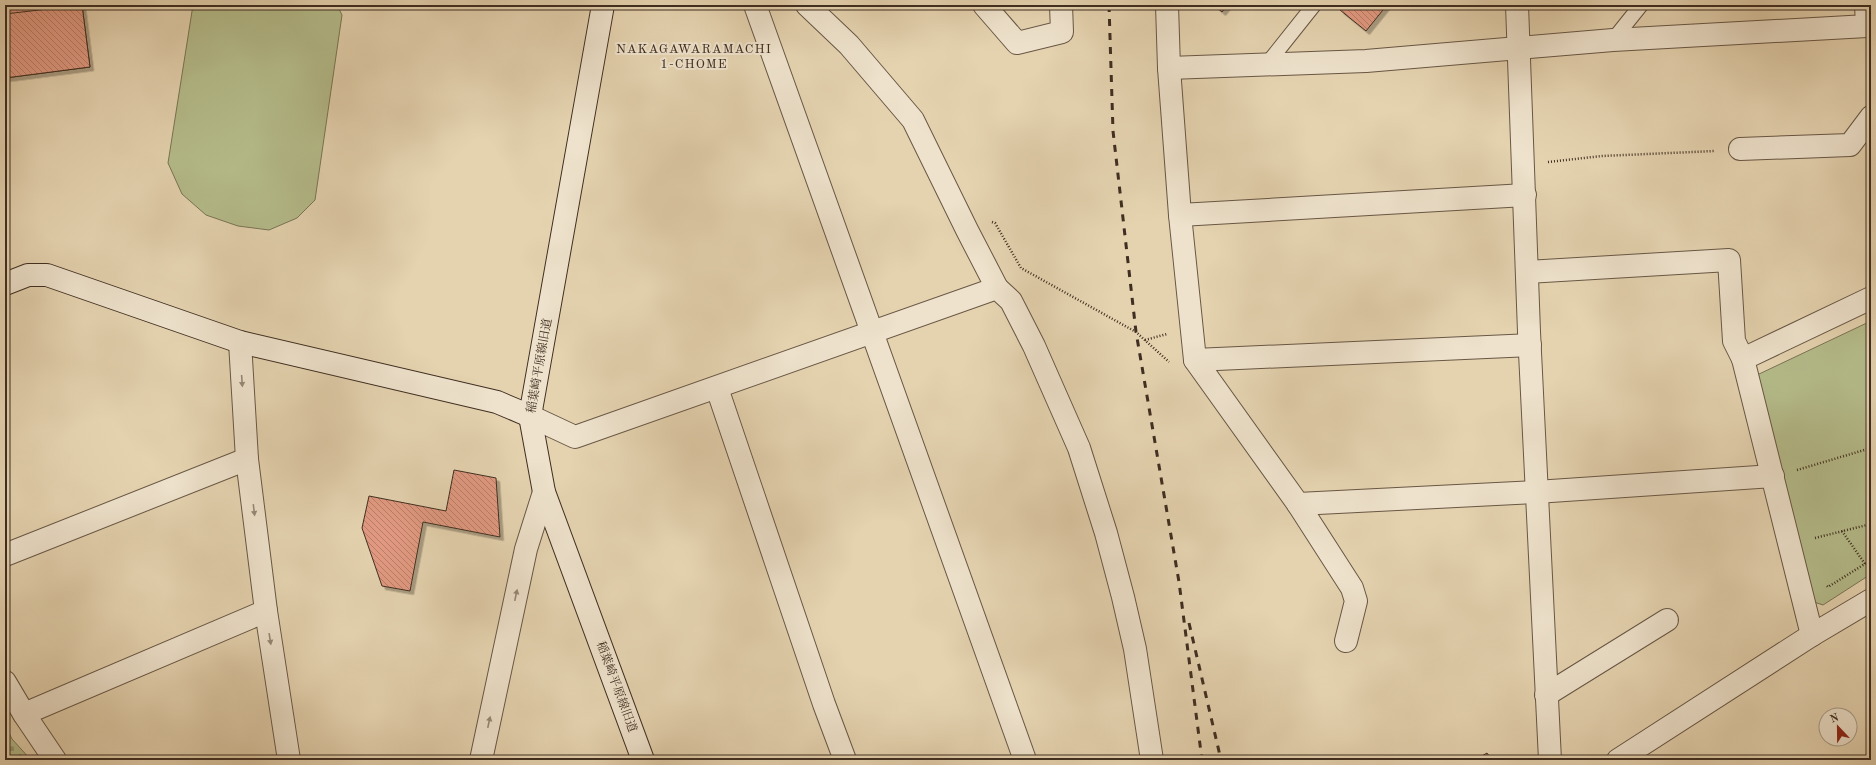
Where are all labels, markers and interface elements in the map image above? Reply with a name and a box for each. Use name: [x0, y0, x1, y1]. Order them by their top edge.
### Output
district label: NAKAGAWARAMACHI 1-CHOME: [616, 43, 772, 71]
street label: 稲葉崎平原線旧道: [524, 317, 554, 414]
one-way arrow: [239, 374, 246, 387]
one-way arrow: [250, 504, 257, 516]
one-way arrow: [513, 589, 519, 601]
one-way arrow: [267, 633, 273, 645]
street label: 稲葉崎平原線旧道: [594, 639, 640, 734]
north arrow: [1818, 707, 1858, 747]
text: N: [1829, 712, 1841, 726]
one-way arrow: [487, 716, 493, 728]

